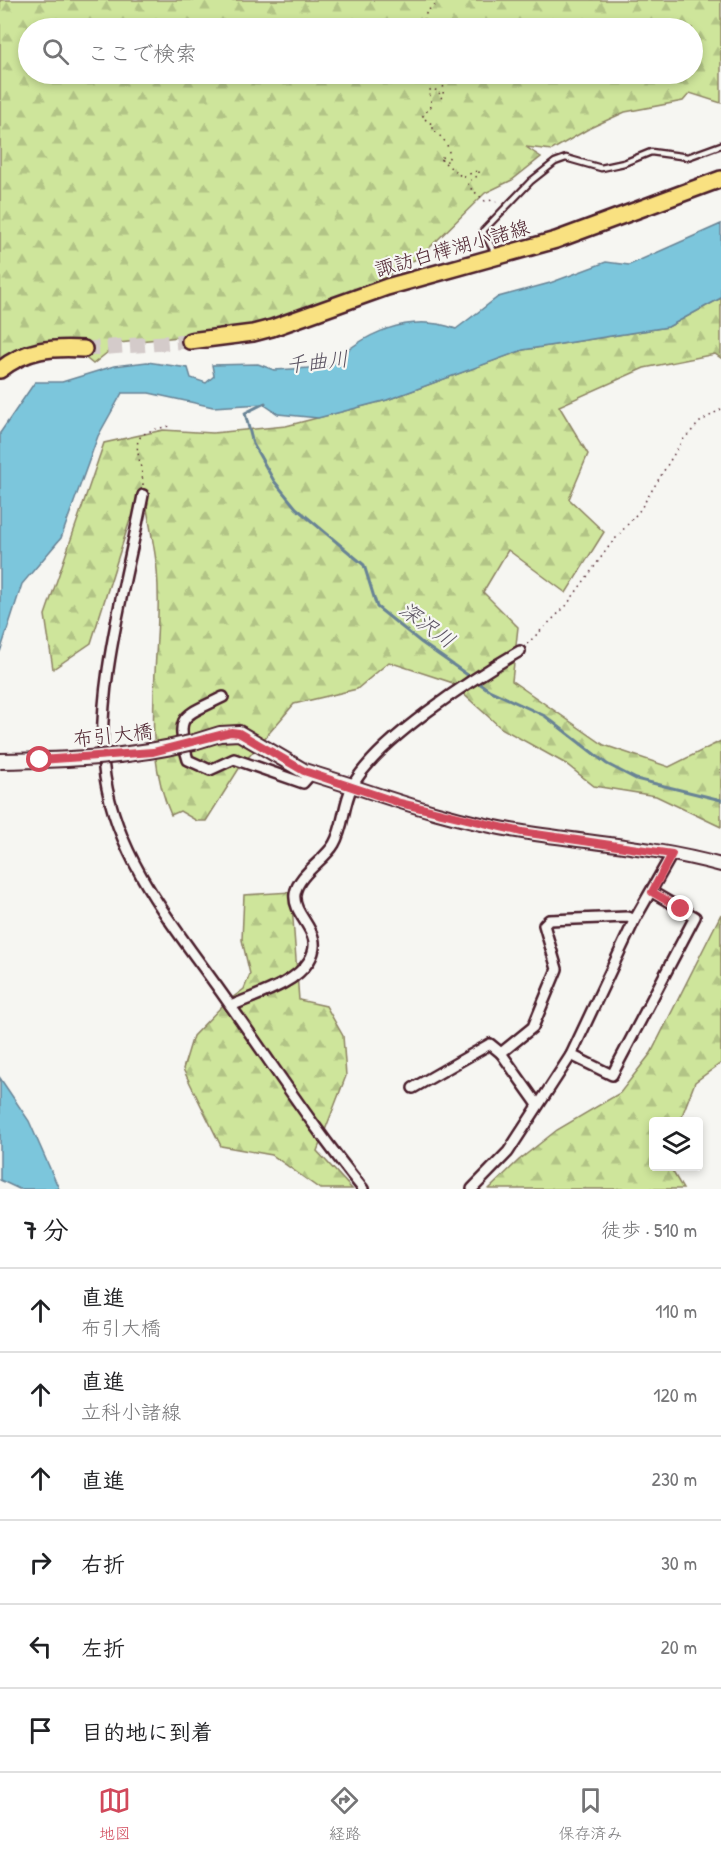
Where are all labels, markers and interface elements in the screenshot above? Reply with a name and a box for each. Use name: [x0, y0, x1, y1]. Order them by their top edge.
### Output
search box: [18, 18, 703, 84]
icon: search: [39, 35, 72, 68]
text: ここで検索: [87, 38, 197, 68]
street label: 諏訪白樺湖小諸線: [371, 212, 532, 283]
water label: 千曲川: [284, 344, 350, 379]
water label: 深沢川: [393, 594, 461, 655]
street label: 布引大橋: [72, 717, 154, 752]
route start: [26, 746, 52, 772]
route end: [667, 895, 693, 921]
map controls: [649, 1117, 703, 1171]
button: layers: [649, 1117, 703, 1171]
text: 7 分: [24, 1212, 69, 1247]
text: 徒歩 · 510 m: [601, 1216, 697, 1243]
text: 直進: [81, 1282, 125, 1312]
icon: ahead: [24, 1294, 57, 1327]
text: 110 m: [655, 1297, 697, 1324]
text: 布引大橋: [81, 1314, 161, 1341]
text: 直進: [81, 1366, 125, 1396]
icon: ahead: [24, 1378, 57, 1411]
text: 120 m: [653, 1381, 697, 1408]
text: 立科小諸線: [81, 1398, 181, 1425]
icon: ahead: [24, 1462, 57, 1495]
text: 直進: [81, 1465, 125, 1495]
text: 230 m: [652, 1465, 697, 1492]
icon: right: [24, 1546, 57, 1579]
text: 右折: [81, 1549, 125, 1579]
text: 30 m: [661, 1549, 697, 1576]
icon: left: [24, 1630, 57, 1663]
text: 左折: [81, 1633, 125, 1663]
text: 20 m: [660, 1633, 697, 1660]
icon: arrive: [24, 1714, 57, 1747]
text: 目的地に到着: [81, 1717, 213, 1747]
tab: 地図: [98, 1784, 131, 1844]
tab: 経路: [328, 1784, 361, 1844]
tab: 保存済み: [558, 1784, 622, 1844]

